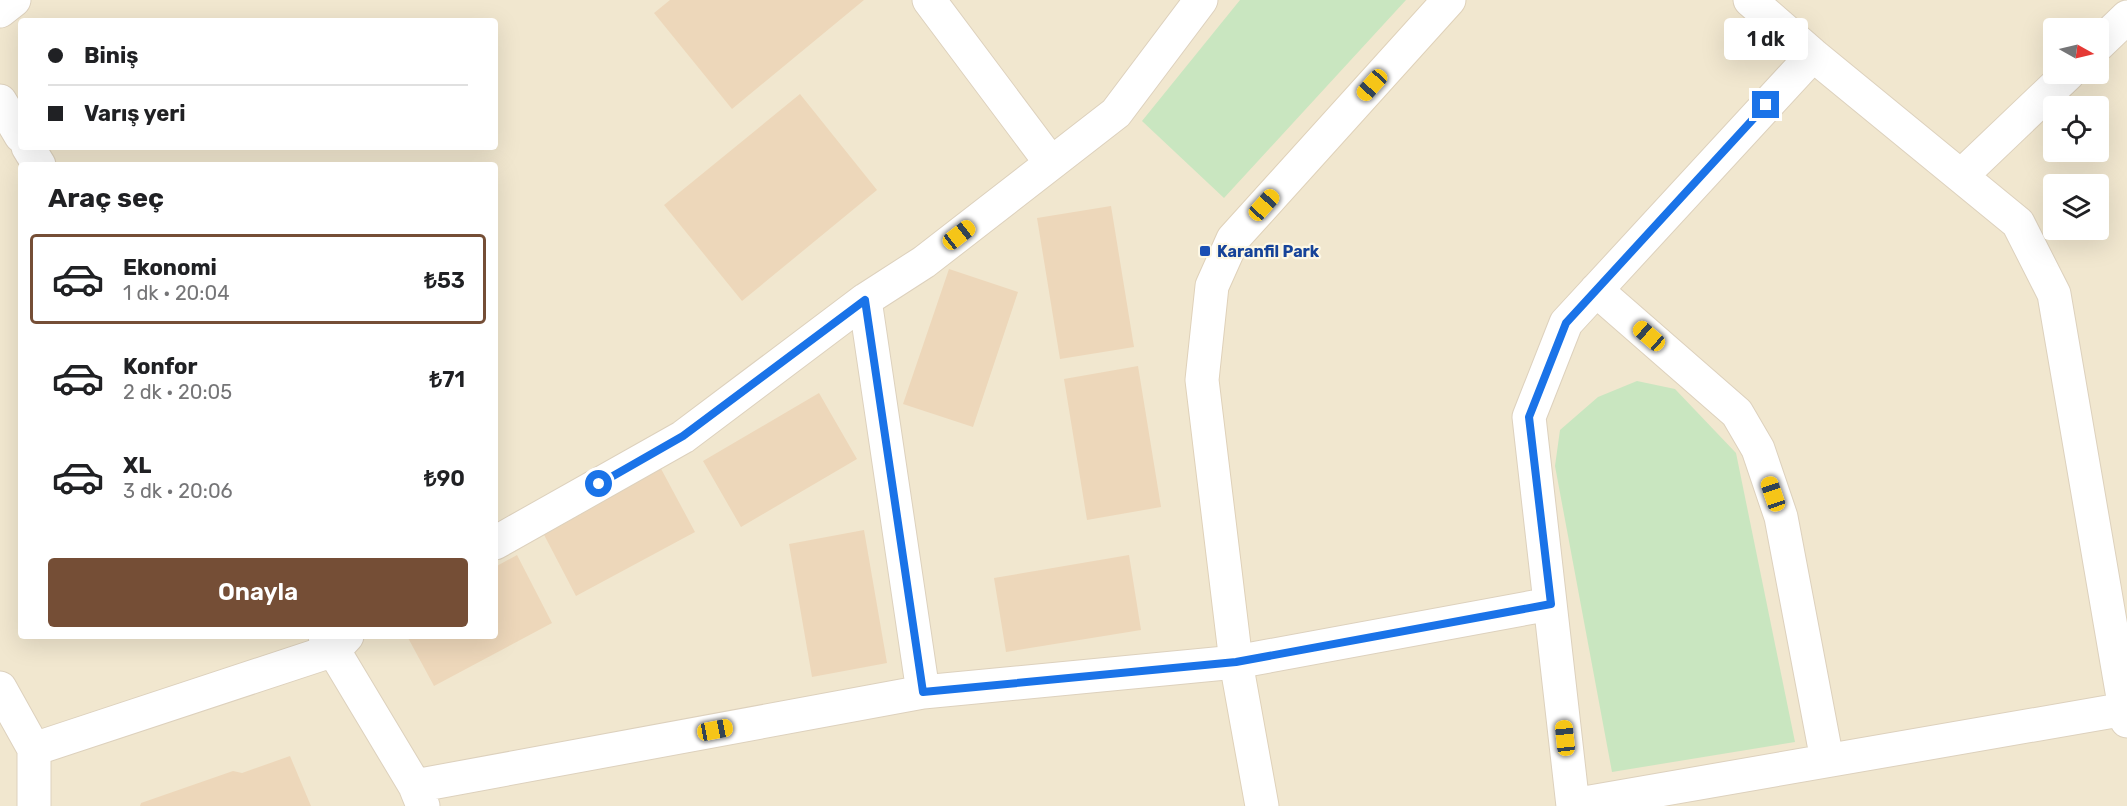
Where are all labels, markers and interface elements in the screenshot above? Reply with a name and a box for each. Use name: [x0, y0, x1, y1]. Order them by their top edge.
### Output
callout: 1 dk: [1724, 18, 1808, 60]
north arrow: [2043, 18, 2109, 84]
map controls: [2043, 18, 2109, 240]
text: 1 dk: [1747, 27, 1785, 51]
text: Biniş: [84, 42, 138, 69]
car: [1353, 66, 1391, 104]
route end: [1752, 91, 1779, 118]
button: locate: [2043, 96, 2109, 162]
text: Varış yeri: [84, 100, 186, 127]
button: layers: [2043, 174, 2109, 240]
text: Araç seç: [48, 182, 164, 214]
car: [1245, 186, 1283, 224]
car: [939, 217, 979, 253]
place label: Karanfil Park: [1217, 242, 1320, 261]
marker: Karanfil Park: [1198, 244, 1212, 258]
icon: car: [51, 252, 105, 306]
text: Ekonomi: [123, 254, 217, 281]
text: ₺53: [424, 267, 465, 294]
text: 1 dk · 20:04: [123, 281, 230, 305]
car: [1630, 317, 1668, 355]
icon: car: [51, 351, 105, 405]
text: Konfor: [123, 353, 197, 380]
text: ₺71: [430, 366, 465, 393]
text: 2 dk · 20:05: [123, 380, 232, 404]
icon: car: [51, 450, 105, 504]
text: XL: [123, 452, 151, 479]
text: ₺90: [424, 465, 465, 492]
route start: [585, 470, 612, 497]
car: [1759, 474, 1787, 514]
text: 3 dk · 20:06: [123, 479, 233, 503]
button: Onayla: [48, 558, 468, 627]
car: [696, 718, 734, 742]
car: [1554, 719, 1576, 757]

